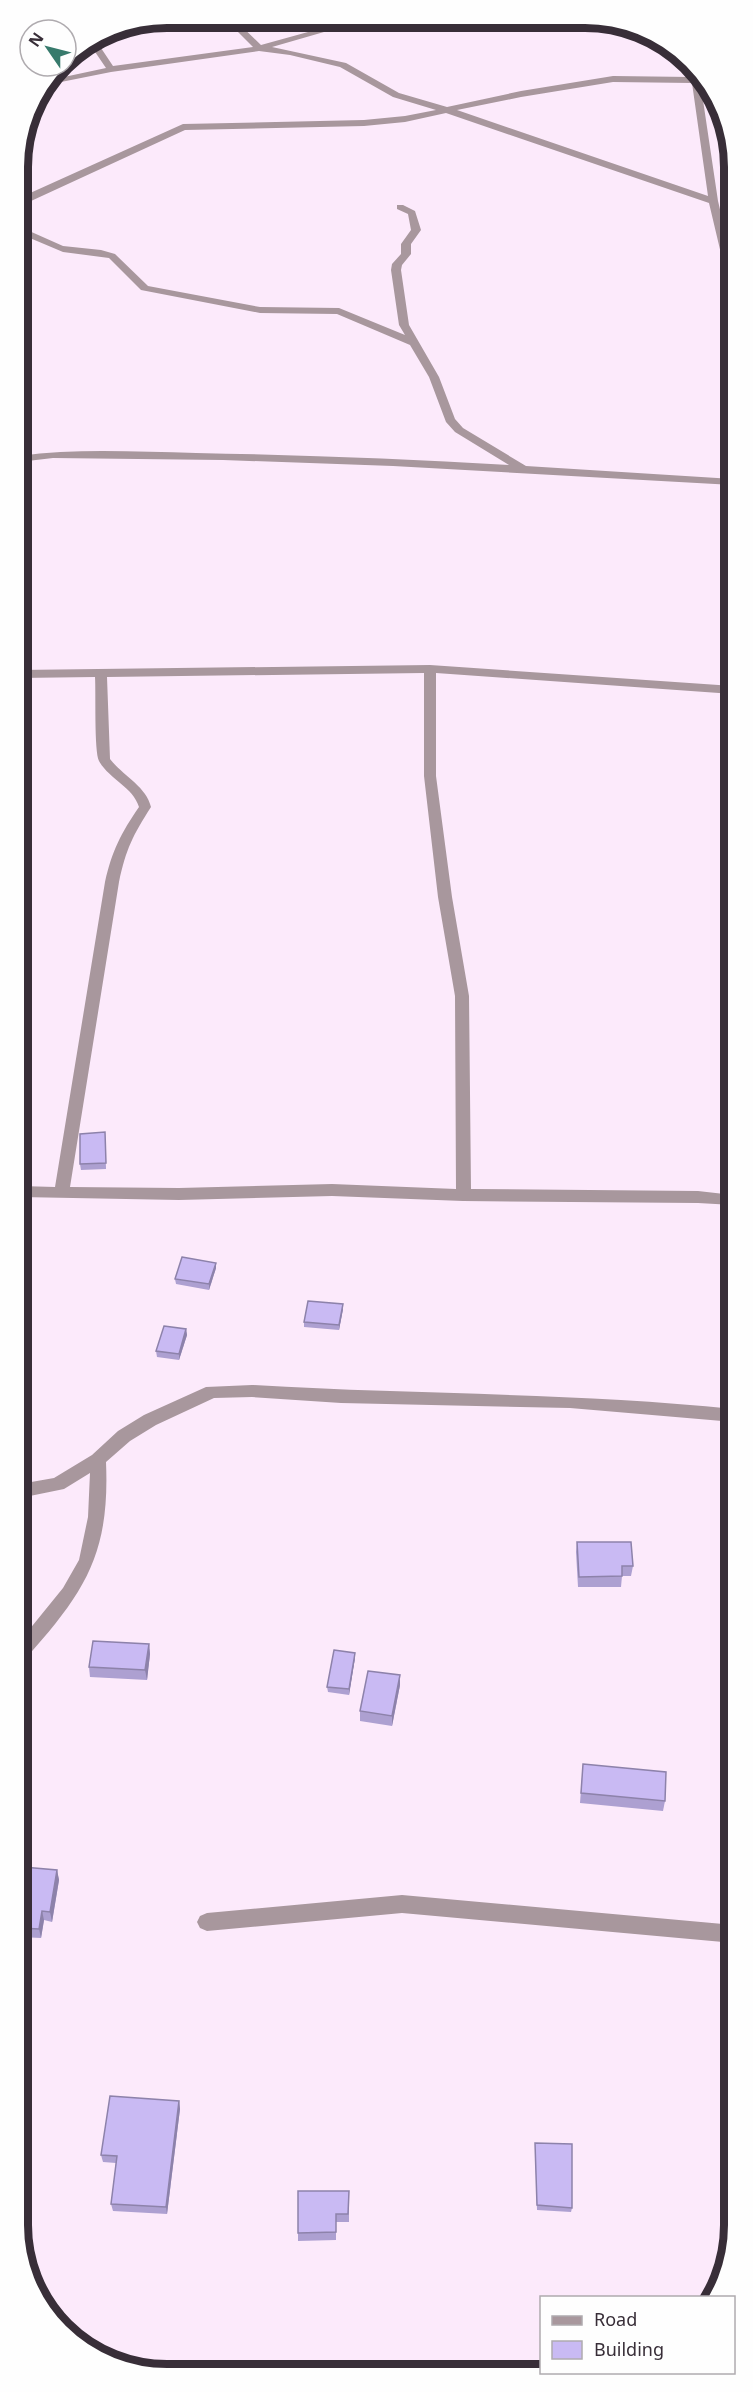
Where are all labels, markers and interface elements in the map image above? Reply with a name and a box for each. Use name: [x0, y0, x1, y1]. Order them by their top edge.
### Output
north arrow: [18, 18, 78, 78]
text: N: [23, 28, 48, 51]
legend: [540, 2296, 735, 2374]
text: Road: [594, 2307, 637, 2331]
text: Building: [594, 2337, 664, 2361]

